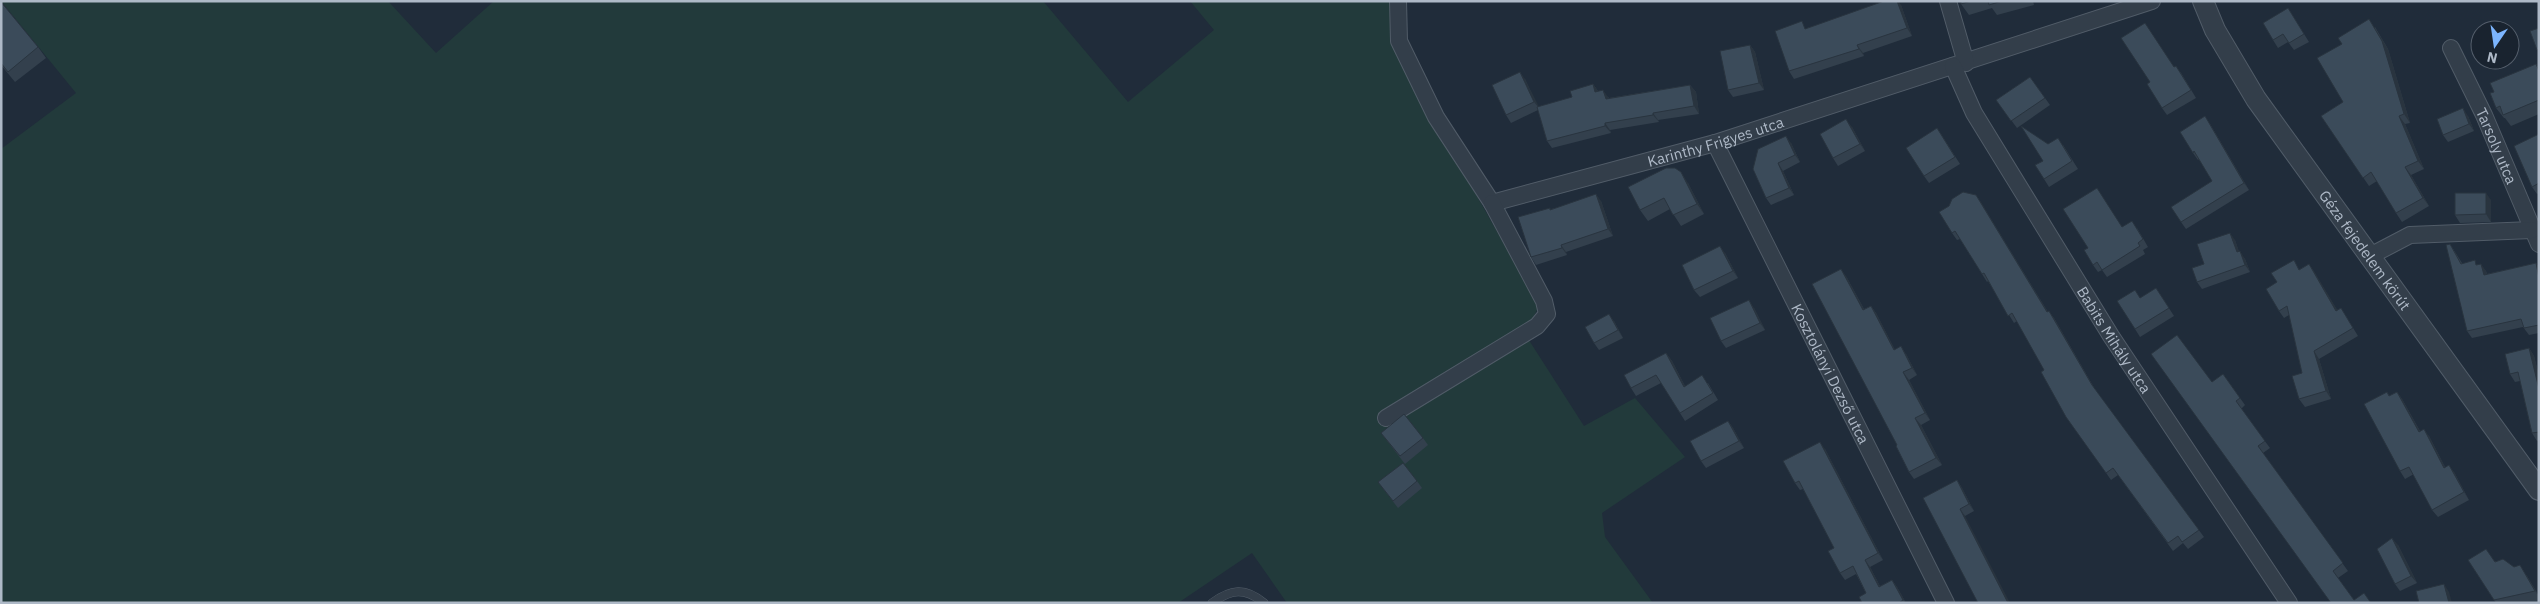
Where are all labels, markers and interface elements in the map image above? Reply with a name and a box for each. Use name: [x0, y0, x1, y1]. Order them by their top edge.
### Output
north arrow: [2470, 20, 2520, 70]
text: N: [2485, 48, 2499, 68]
street label: Tarsoly utca: [2472, 104, 2522, 187]
street label: Karinthy Frigyes utca: [1645, 112, 1786, 170]
street label: Géza fejedelem körút: [2315, 186, 2415, 314]
street label: Babits Mihály utca: [2073, 283, 2156, 397]
street label: Kosztolányi Dezső utca: [1788, 300, 1874, 447]

